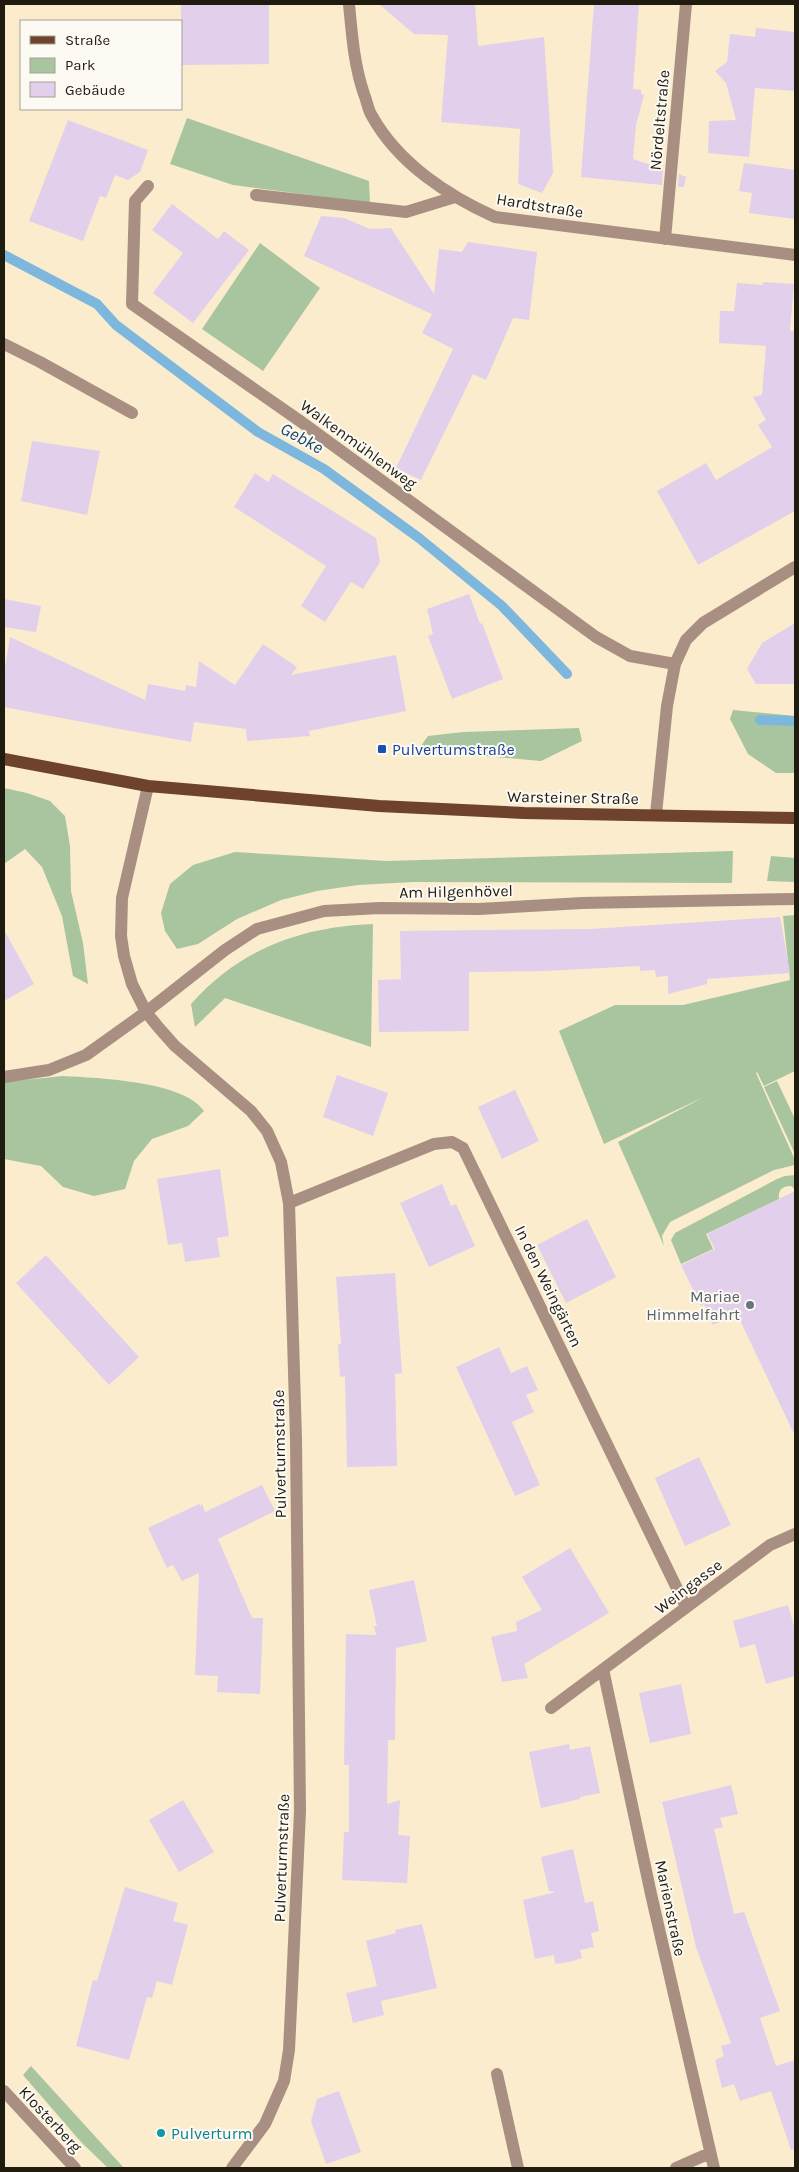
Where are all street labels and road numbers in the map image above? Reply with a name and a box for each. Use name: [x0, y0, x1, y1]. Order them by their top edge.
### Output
street label: Nördeltstraße: [646, 69, 673, 171]
street label: Hardtstraße: [495, 189, 585, 222]
street label: Walkenmühlenweg: [297, 396, 421, 493]
street label: Warsteiner Straße: [507, 787, 639, 808]
street label: Am Hilgenhövel: [399, 881, 513, 902]
street label: In den Weingärten: [511, 1222, 586, 1350]
street label: Pulverturmstraße: [269, 1390, 290, 1518]
street label: Weingasse: [651, 1555, 726, 1618]
street label: Pulverturmstraße: [270, 1793, 293, 1923]
street label: Marienstraße: [651, 1858, 690, 1958]
street label: Klosterberg: [15, 2082, 86, 2156]

